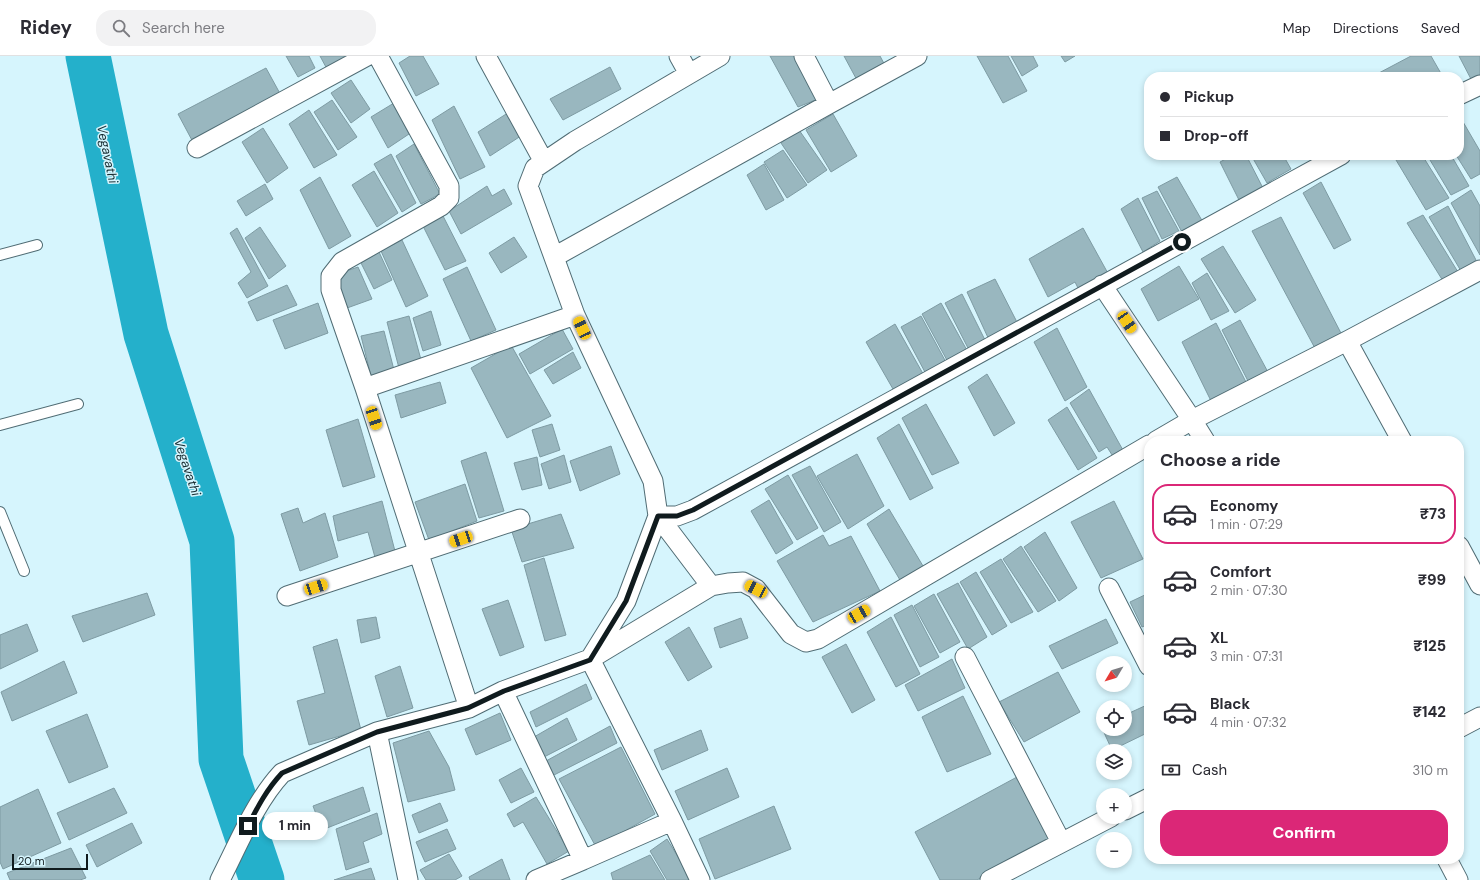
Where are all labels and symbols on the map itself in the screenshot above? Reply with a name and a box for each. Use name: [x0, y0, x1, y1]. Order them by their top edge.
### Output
water label: Vegavathi: [93, 123, 122, 186]
route start: [1173, 233, 1191, 251]
car: [1115, 309, 1139, 335]
car: [571, 315, 593, 341]
car: [365, 405, 383, 431]
water label: Vegavathi: [170, 436, 205, 499]
car: [448, 529, 474, 549]
car: [303, 578, 329, 596]
car: [743, 578, 769, 600]
car: [846, 603, 872, 625]
north arrow: [1096, 656, 1132, 692]
callout: 1 min: [262, 812, 328, 840]
route end: [239, 817, 257, 835]
scale bar: [12, 852, 88, 871]

